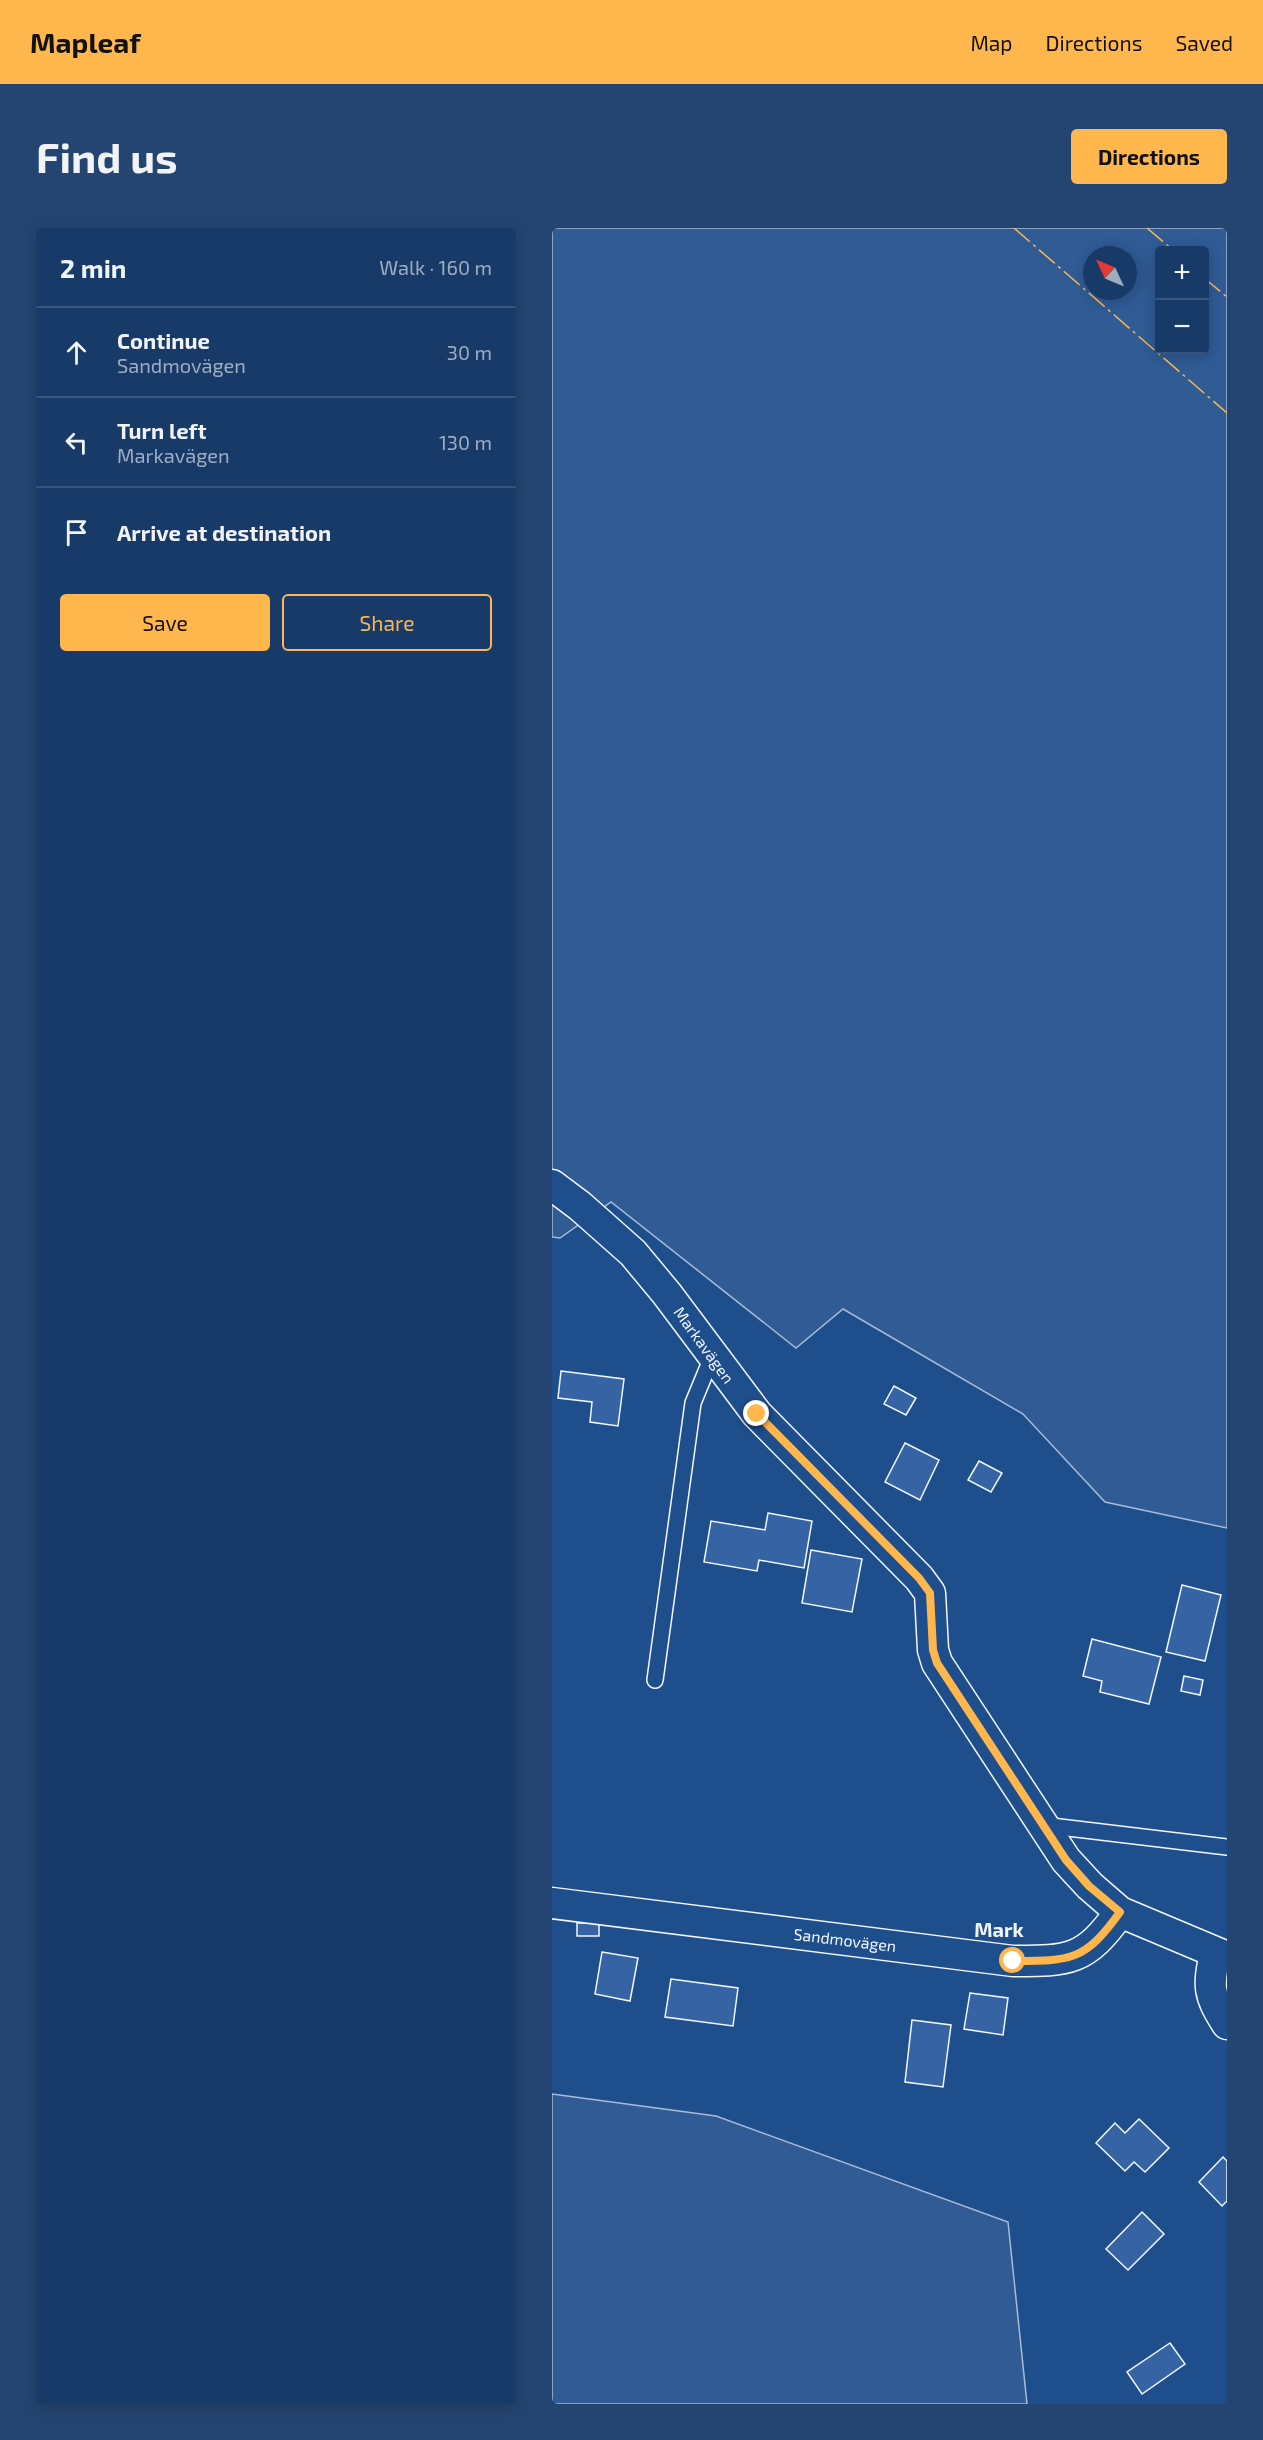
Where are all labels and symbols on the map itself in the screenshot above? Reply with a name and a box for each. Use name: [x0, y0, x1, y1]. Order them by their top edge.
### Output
north arrow: [1083, 246, 1137, 300]
street label: Markavägen: [670, 1303, 739, 1387]
route end: [743, 1400, 769, 1426]
district label: Mark: [974, 1917, 1025, 1941]
street label: Sandmovägen: [793, 1924, 897, 1955]
route start: [999, 1947, 1025, 1973]

